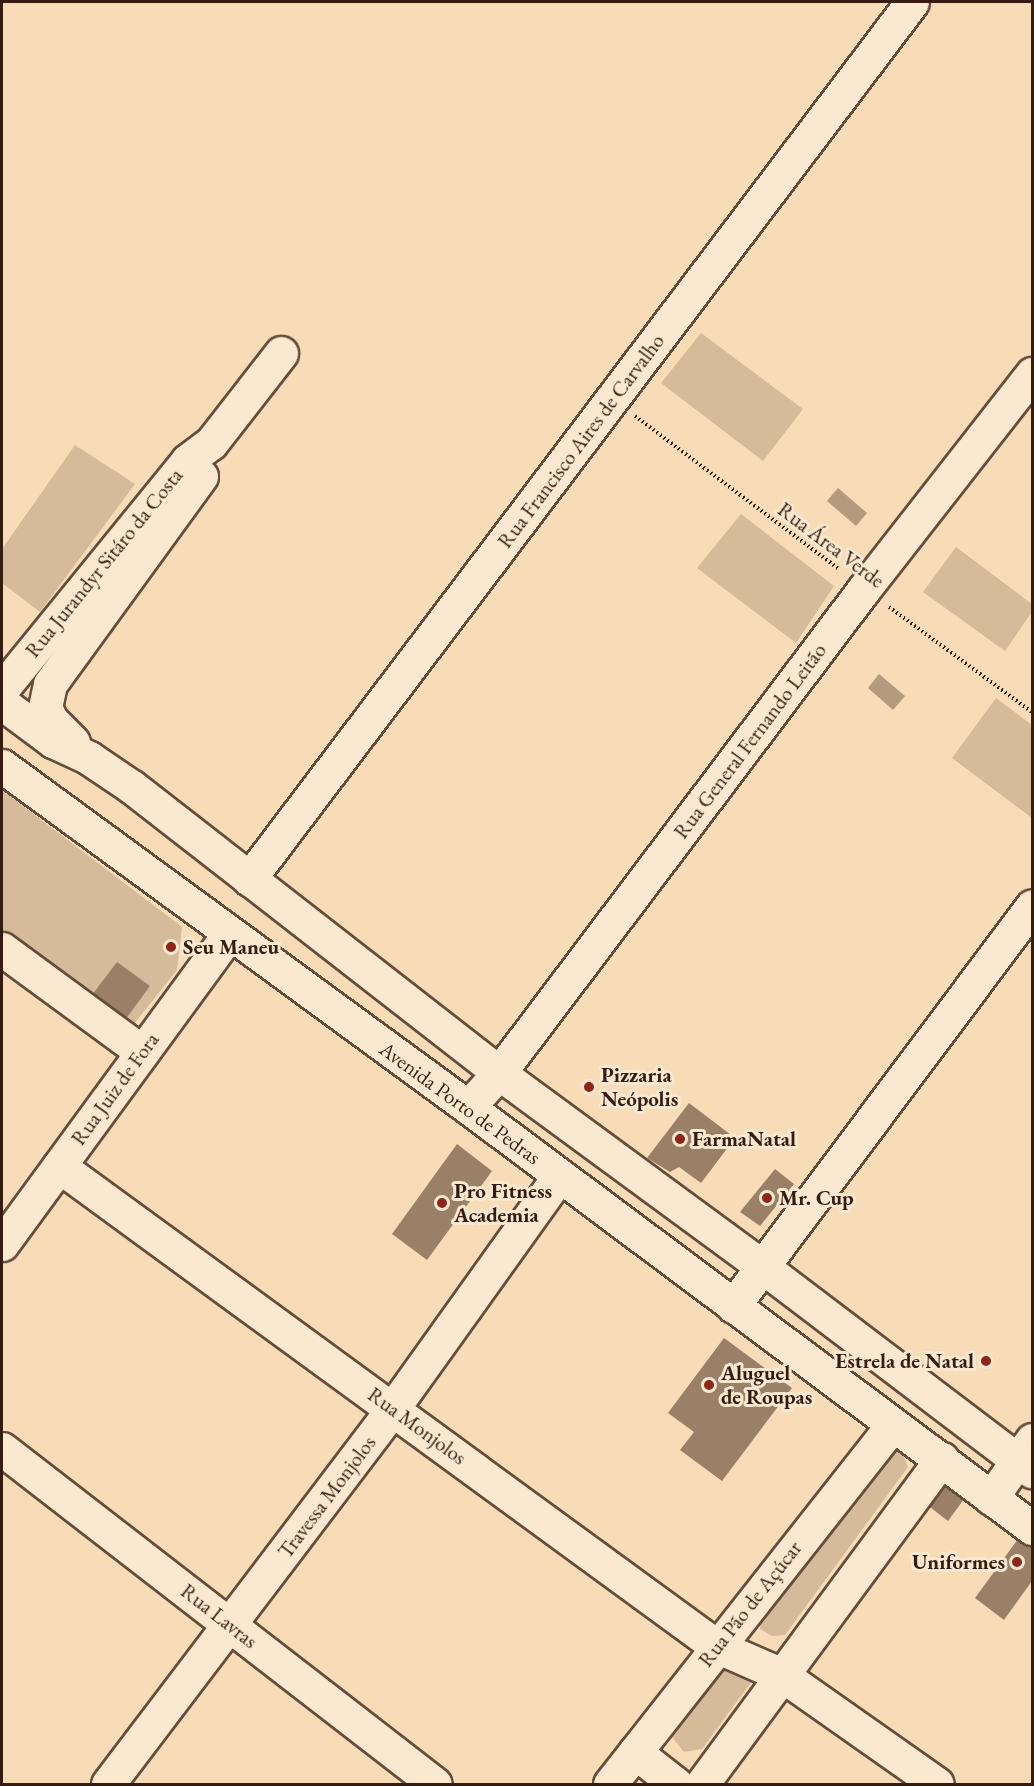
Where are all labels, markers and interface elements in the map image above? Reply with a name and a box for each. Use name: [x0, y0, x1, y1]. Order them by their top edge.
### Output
street label: Rua Francisco Aires de Carvalho: [492, 329, 670, 553]
street label: Rua Jurandyr Sitáro da Costa: [20, 463, 188, 663]
street label: Rua Área Verde: [773, 497, 889, 593]
street label: Rua General Fernando Leitão: [668, 638, 832, 844]
place label: Seu Maneu: [183, 934, 279, 960]
marker: Seu Maneu: [164, 940, 178, 954]
street label: Rua Juiz de Fora: [66, 1028, 164, 1150]
street label: Avenida Porto de Pedras: [375, 1036, 545, 1170]
place label: Pizzaria Neópolis: [601, 1062, 678, 1112]
marker: Pizzaria Neópolis: [582, 1080, 596, 1094]
place label: FarmaNatal: [692, 1126, 796, 1152]
marker: FarmaNatal: [673, 1132, 687, 1146]
place label: Pro Fitness Academia: [454, 1178, 552, 1228]
place label: Mr. Cup: [779, 1185, 854, 1211]
marker: Mr. Cup: [760, 1191, 774, 1205]
marker: Pro Fitness Academia: [435, 1196, 449, 1210]
place label: Estrela de Natal: [835, 1348, 974, 1374]
marker: Estrela de Natal: [979, 1354, 993, 1368]
place label: Aluguel de Roupas: [721, 1360, 812, 1410]
marker: Aluguel de Roupas: [702, 1378, 716, 1392]
street label: Rua Monjolos: [363, 1382, 471, 1470]
street label: Travessa Monjolos: [273, 1431, 381, 1563]
street label: Rua Pão de Açúcar: [693, 1536, 807, 1672]
place label: Uniformes: [912, 1549, 1005, 1575]
marker: Uniformes: [1010, 1555, 1024, 1569]
street label: Rua Lavras: [176, 1578, 262, 1654]

